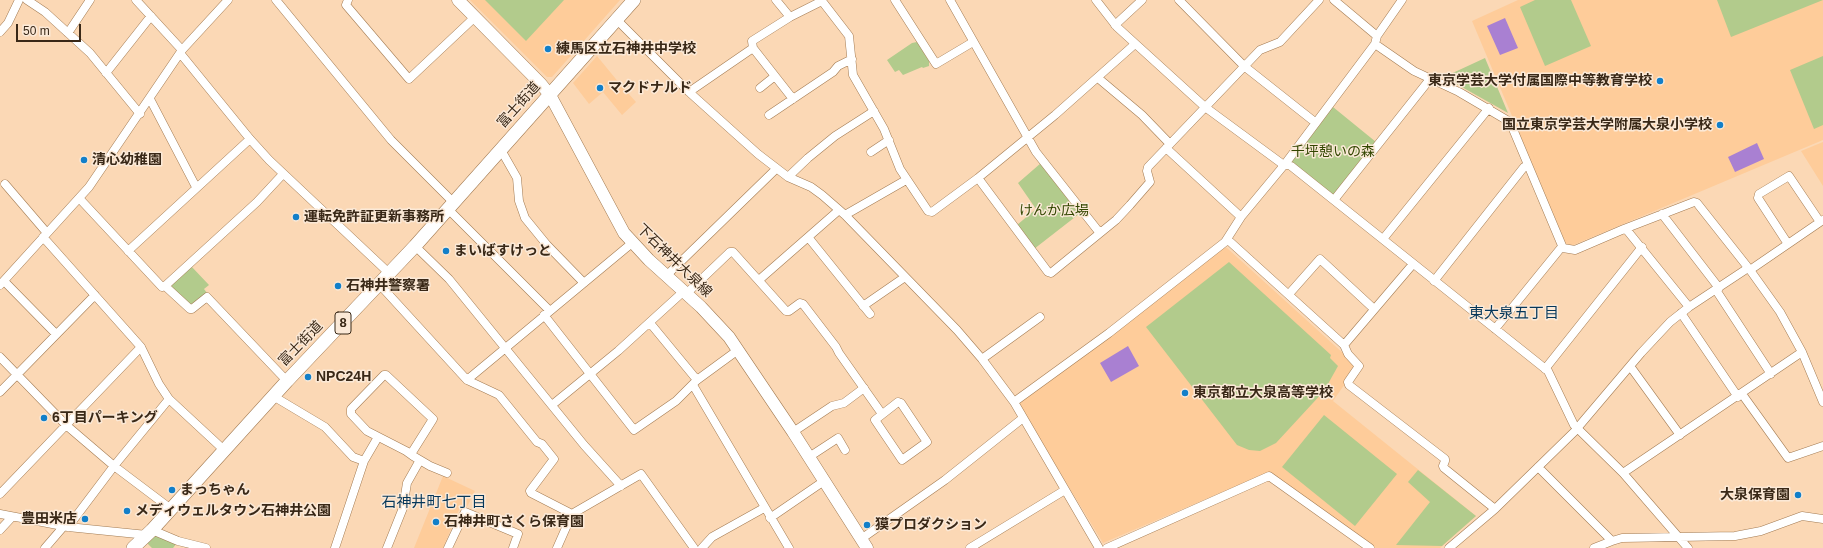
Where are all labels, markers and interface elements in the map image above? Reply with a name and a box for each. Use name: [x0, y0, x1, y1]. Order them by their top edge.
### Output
scale bar: [18, 16, 83, 42]
text: 50 m: [23, 24, 50, 38]
place label: 練馬区立石神井中学校: [556, 41, 696, 57]
marker: 練馬区立石神井中学校: [543, 44, 553, 54]
place label: 東京学芸大学付属国際中等教育学校: [1428, 73, 1652, 89]
marker: 東京学芸大学付属国際中等教育学校: [1655, 76, 1665, 86]
street label: 富士街道: [494, 79, 544, 131]
place label: マクドナルド: [608, 80, 692, 96]
marker: マクドナルド: [595, 83, 605, 93]
place label: 国立東京学芸大学附属大泉小学校: [1502, 117, 1712, 133]
marker: 国立東京学芸大学附属大泉小学校: [1715, 120, 1725, 130]
park label: 千坪憩いの森: [1291, 144, 1375, 160]
place label: 清心幼稚園: [92, 152, 162, 168]
marker: 清心幼稚園: [79, 155, 89, 165]
park label: けんか広場: [1019, 203, 1089, 219]
place label: 運転免許証更新事務所: [304, 209, 444, 225]
marker: 運転免許証更新事務所: [291, 212, 301, 222]
street label: 下石神井大泉線: [633, 221, 715, 301]
place label: まいばすけっと: [454, 243, 552, 259]
marker: まいばすけっと: [441, 246, 451, 256]
place label: 石神井警察署: [346, 278, 430, 294]
marker: 石神井警察署: [333, 281, 343, 291]
district label: 東大泉五丁目: [1469, 305, 1559, 323]
road number: 8: [335, 312, 351, 334]
street label: 富士街道: [276, 318, 326, 370]
place label: NPC24H: [316, 369, 371, 385]
marker: NPC24H: [303, 372, 313, 382]
place label: 東京都立大泉高等学校: [1193, 385, 1333, 401]
marker: 東京都立大泉高等学校: [1180, 388, 1190, 398]
place label: 6丁目パーキング: [52, 410, 158, 426]
marker: 6丁目パーキング: [39, 413, 49, 423]
place label: まっちゃん: [180, 482, 250, 498]
marker: まっちゃん: [167, 485, 177, 495]
place label: 大泉保育園: [1720, 487, 1790, 503]
marker: 大泉保育園: [1793, 490, 1803, 500]
district label: 石神井町七丁目: [382, 494, 486, 512]
place label: メディウェルタウン石神井公園: [135, 503, 331, 519]
marker: メディウェルタウン石神井公園: [122, 506, 132, 516]
place label: 豊田米店: [21, 511, 77, 527]
marker: 豊田米店: [80, 514, 90, 524]
place label: 石神井町さくら保育園: [444, 514, 584, 530]
marker: 石神井町さくら保育園: [431, 517, 441, 527]
place label: 獏プロダクション: [875, 517, 987, 533]
marker: 獏プロダクション: [862, 520, 872, 530]

